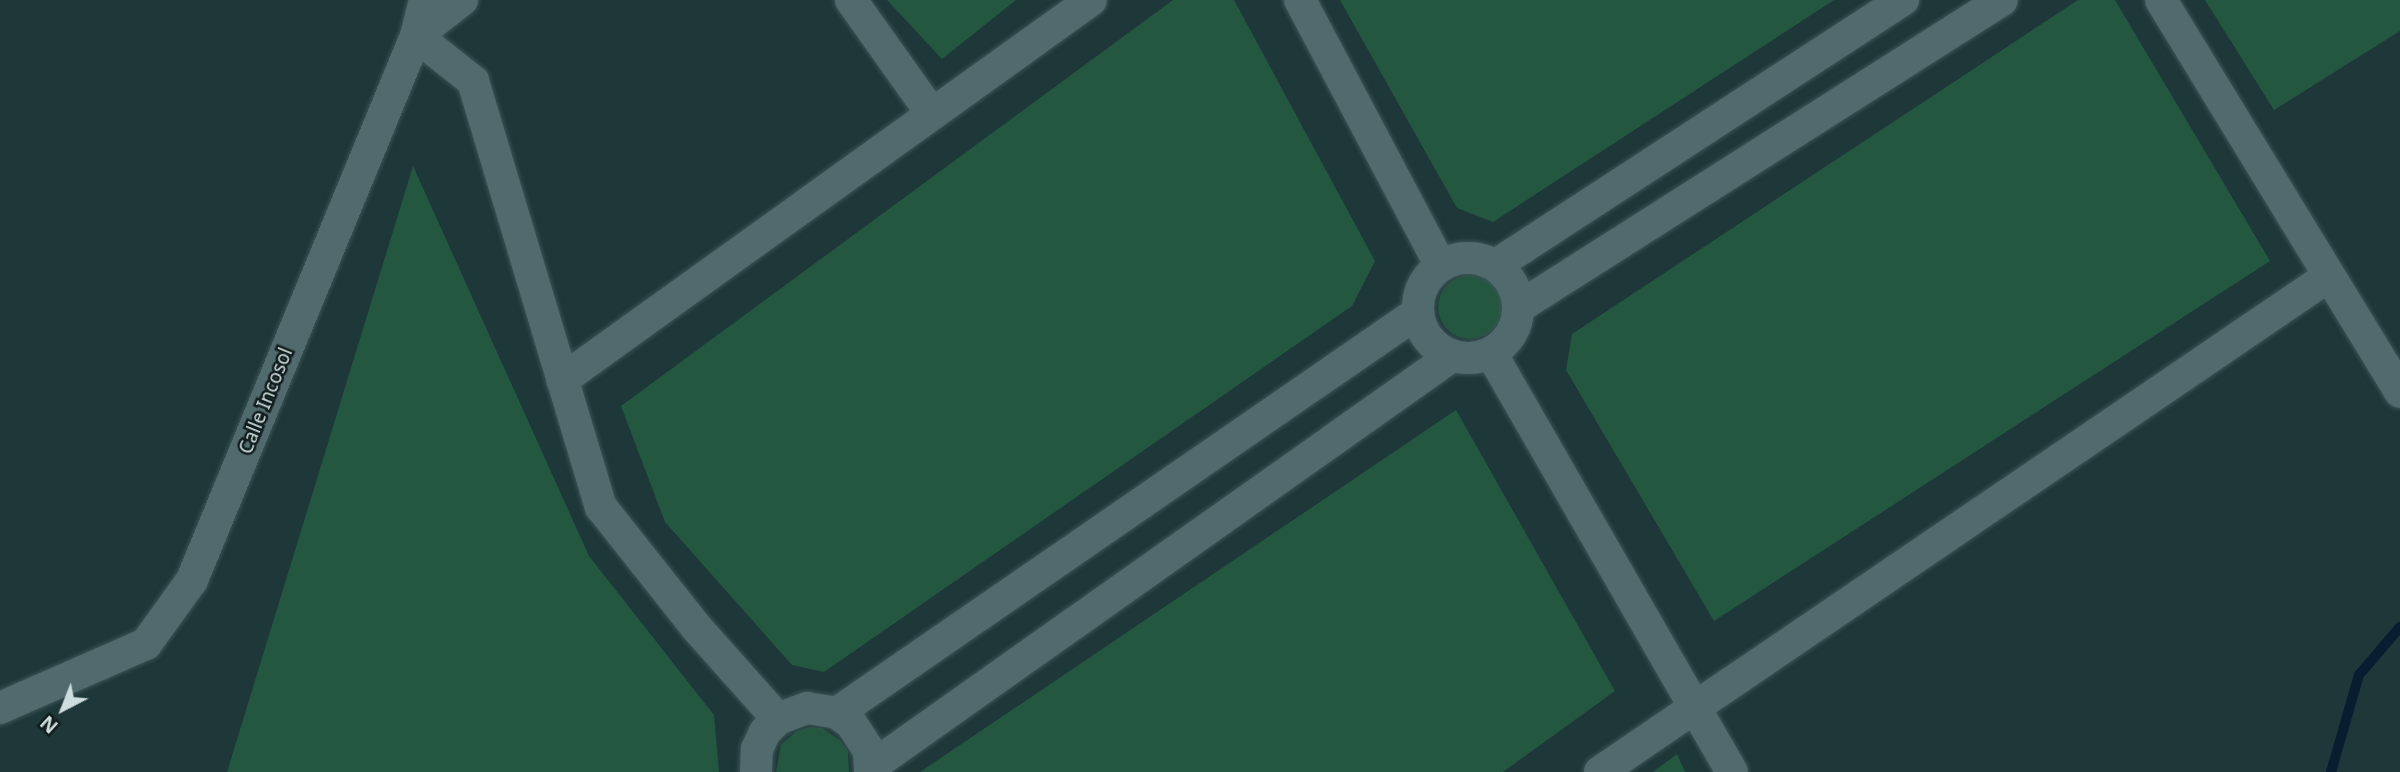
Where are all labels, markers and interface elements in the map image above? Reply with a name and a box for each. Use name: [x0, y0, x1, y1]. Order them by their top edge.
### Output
street label: Calle Incosol: [234, 345, 298, 457]
north arrow: [28, 674, 98, 744]
text: N: [35, 710, 63, 739]

